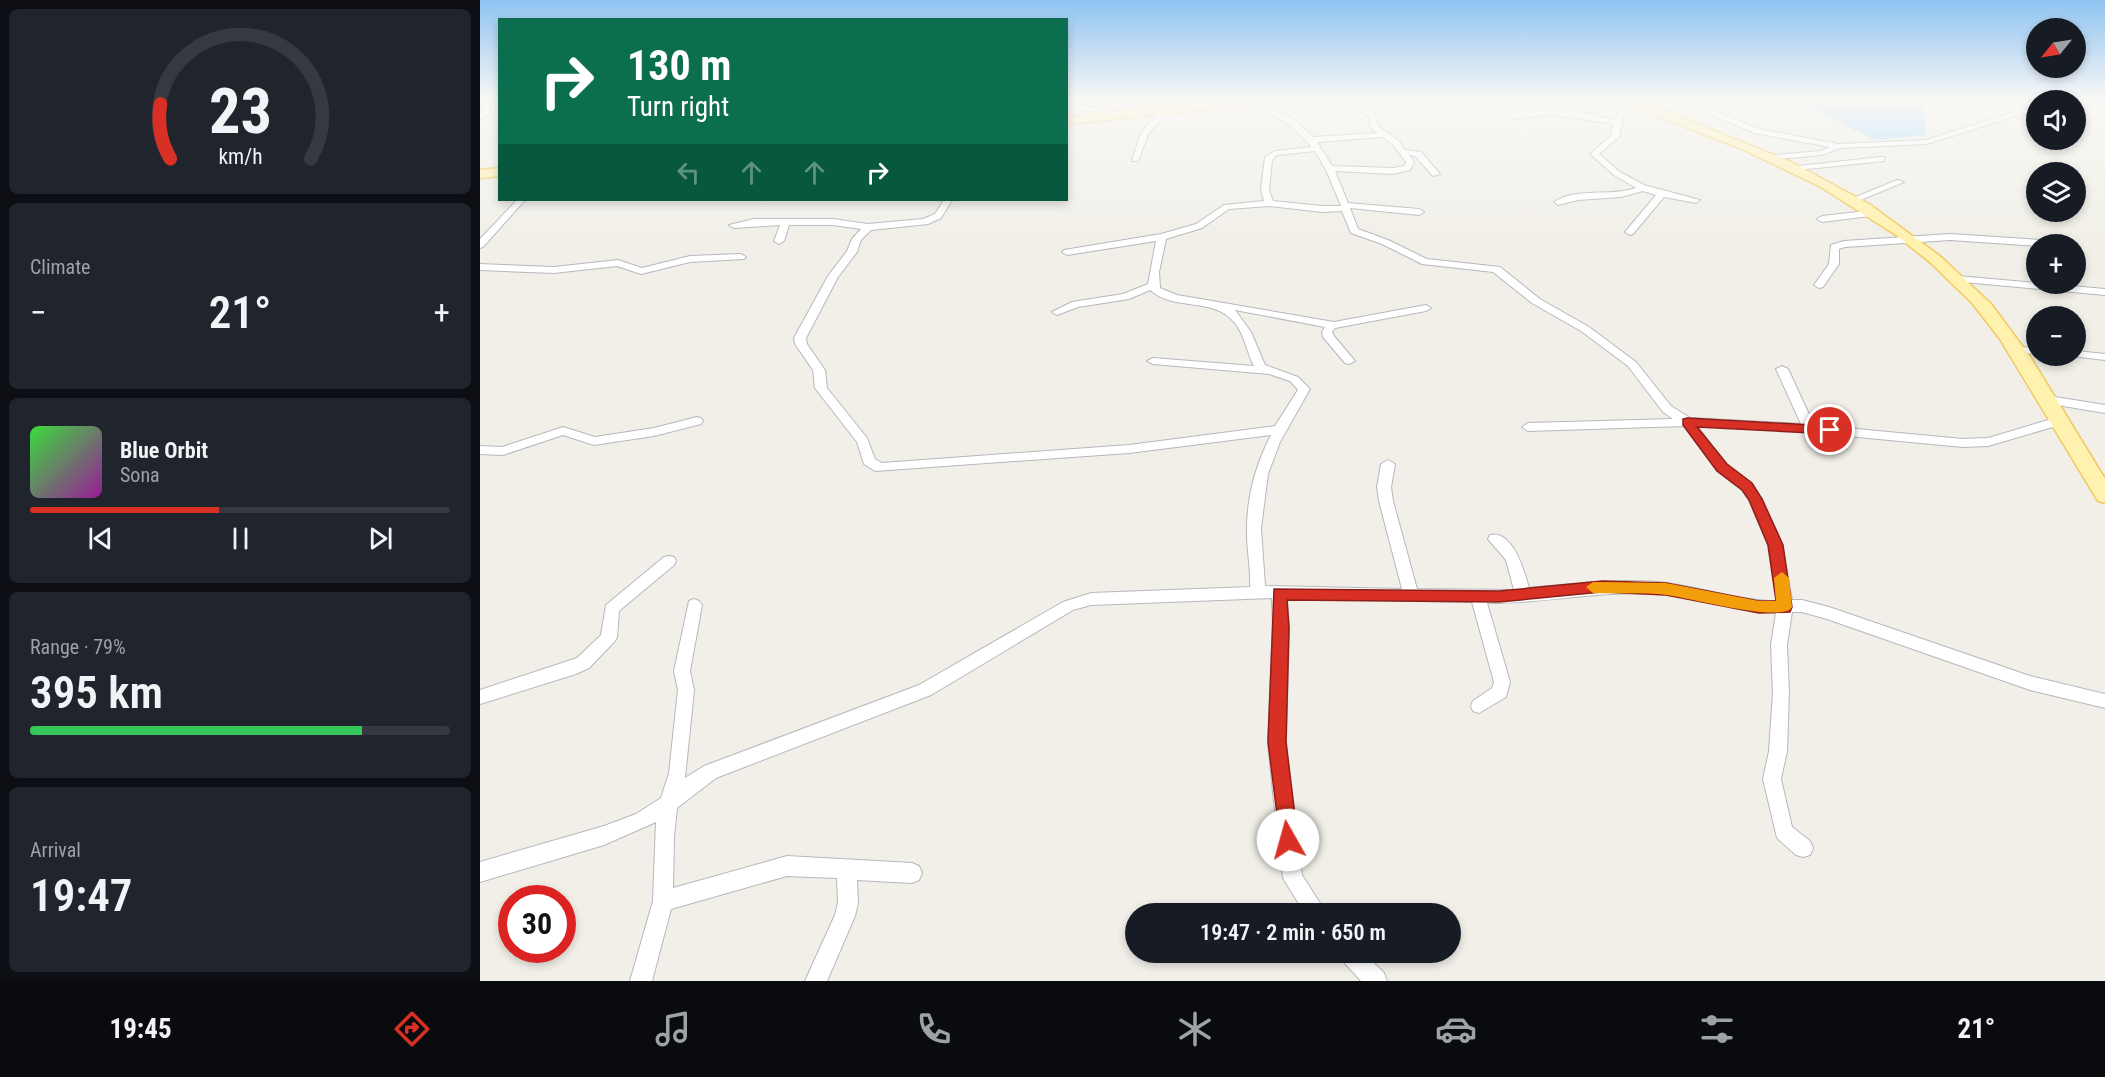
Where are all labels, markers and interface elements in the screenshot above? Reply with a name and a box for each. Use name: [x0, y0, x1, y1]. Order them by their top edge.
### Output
north arrow: [2026, 18, 2086, 78]
map controls: [2026, 18, 2086, 366]
text: 130 m: [627, 41, 732, 90]
icon: right: [528, 42, 606, 120]
text: 23: [208, 75, 272, 148]
button: sound: [2026, 90, 2086, 150]
text: Turn right: [627, 91, 729, 123]
text: km/h: [218, 144, 262, 169]
icon: left: [672, 156, 705, 189]
icon: ahead: [735, 156, 768, 189]
icon: ahead: [798, 156, 831, 189]
icon: right: [861, 156, 894, 189]
button: layers: [2026, 162, 2086, 222]
button: +: [2026, 234, 2086, 294]
text: Climate: [30, 255, 90, 279]
text: 21°: [209, 286, 271, 339]
text: −: [30, 293, 47, 332]
text: +: [434, 293, 450, 332]
button: −: [2026, 306, 2086, 366]
pin: [1804, 404, 1855, 455]
icon: arrive: [1813, 413, 1846, 446]
text: Blue Orbit: [120, 438, 208, 463]
text: Sona: [120, 463, 160, 487]
icon: previous: [84, 522, 117, 555]
icon: pause: [224, 522, 257, 555]
icon: next: [364, 522, 397, 555]
text: Range · 79%: [30, 635, 126, 659]
text: 395 km: [30, 666, 163, 719]
position arrow: [1256, 808, 1320, 872]
text: Arrival: [30, 838, 81, 862]
text: 19:47: [30, 869, 132, 922]
speed limit sign: 30: [498, 885, 576, 963]
text: 19:47 · 2 min · 650 m: [1200, 920, 1386, 945]
icon: directions: [391, 1008, 433, 1050]
icon: music: [652, 1008, 694, 1050]
icon: phone: [913, 1008, 955, 1050]
icon: climate: [1174, 1008, 1216, 1050]
icon: car: [1435, 1008, 1477, 1050]
icon: filters: [1696, 1008, 1738, 1050]
text: 19:45: [110, 1013, 172, 1045]
text: 21°: [1958, 1013, 1995, 1045]

